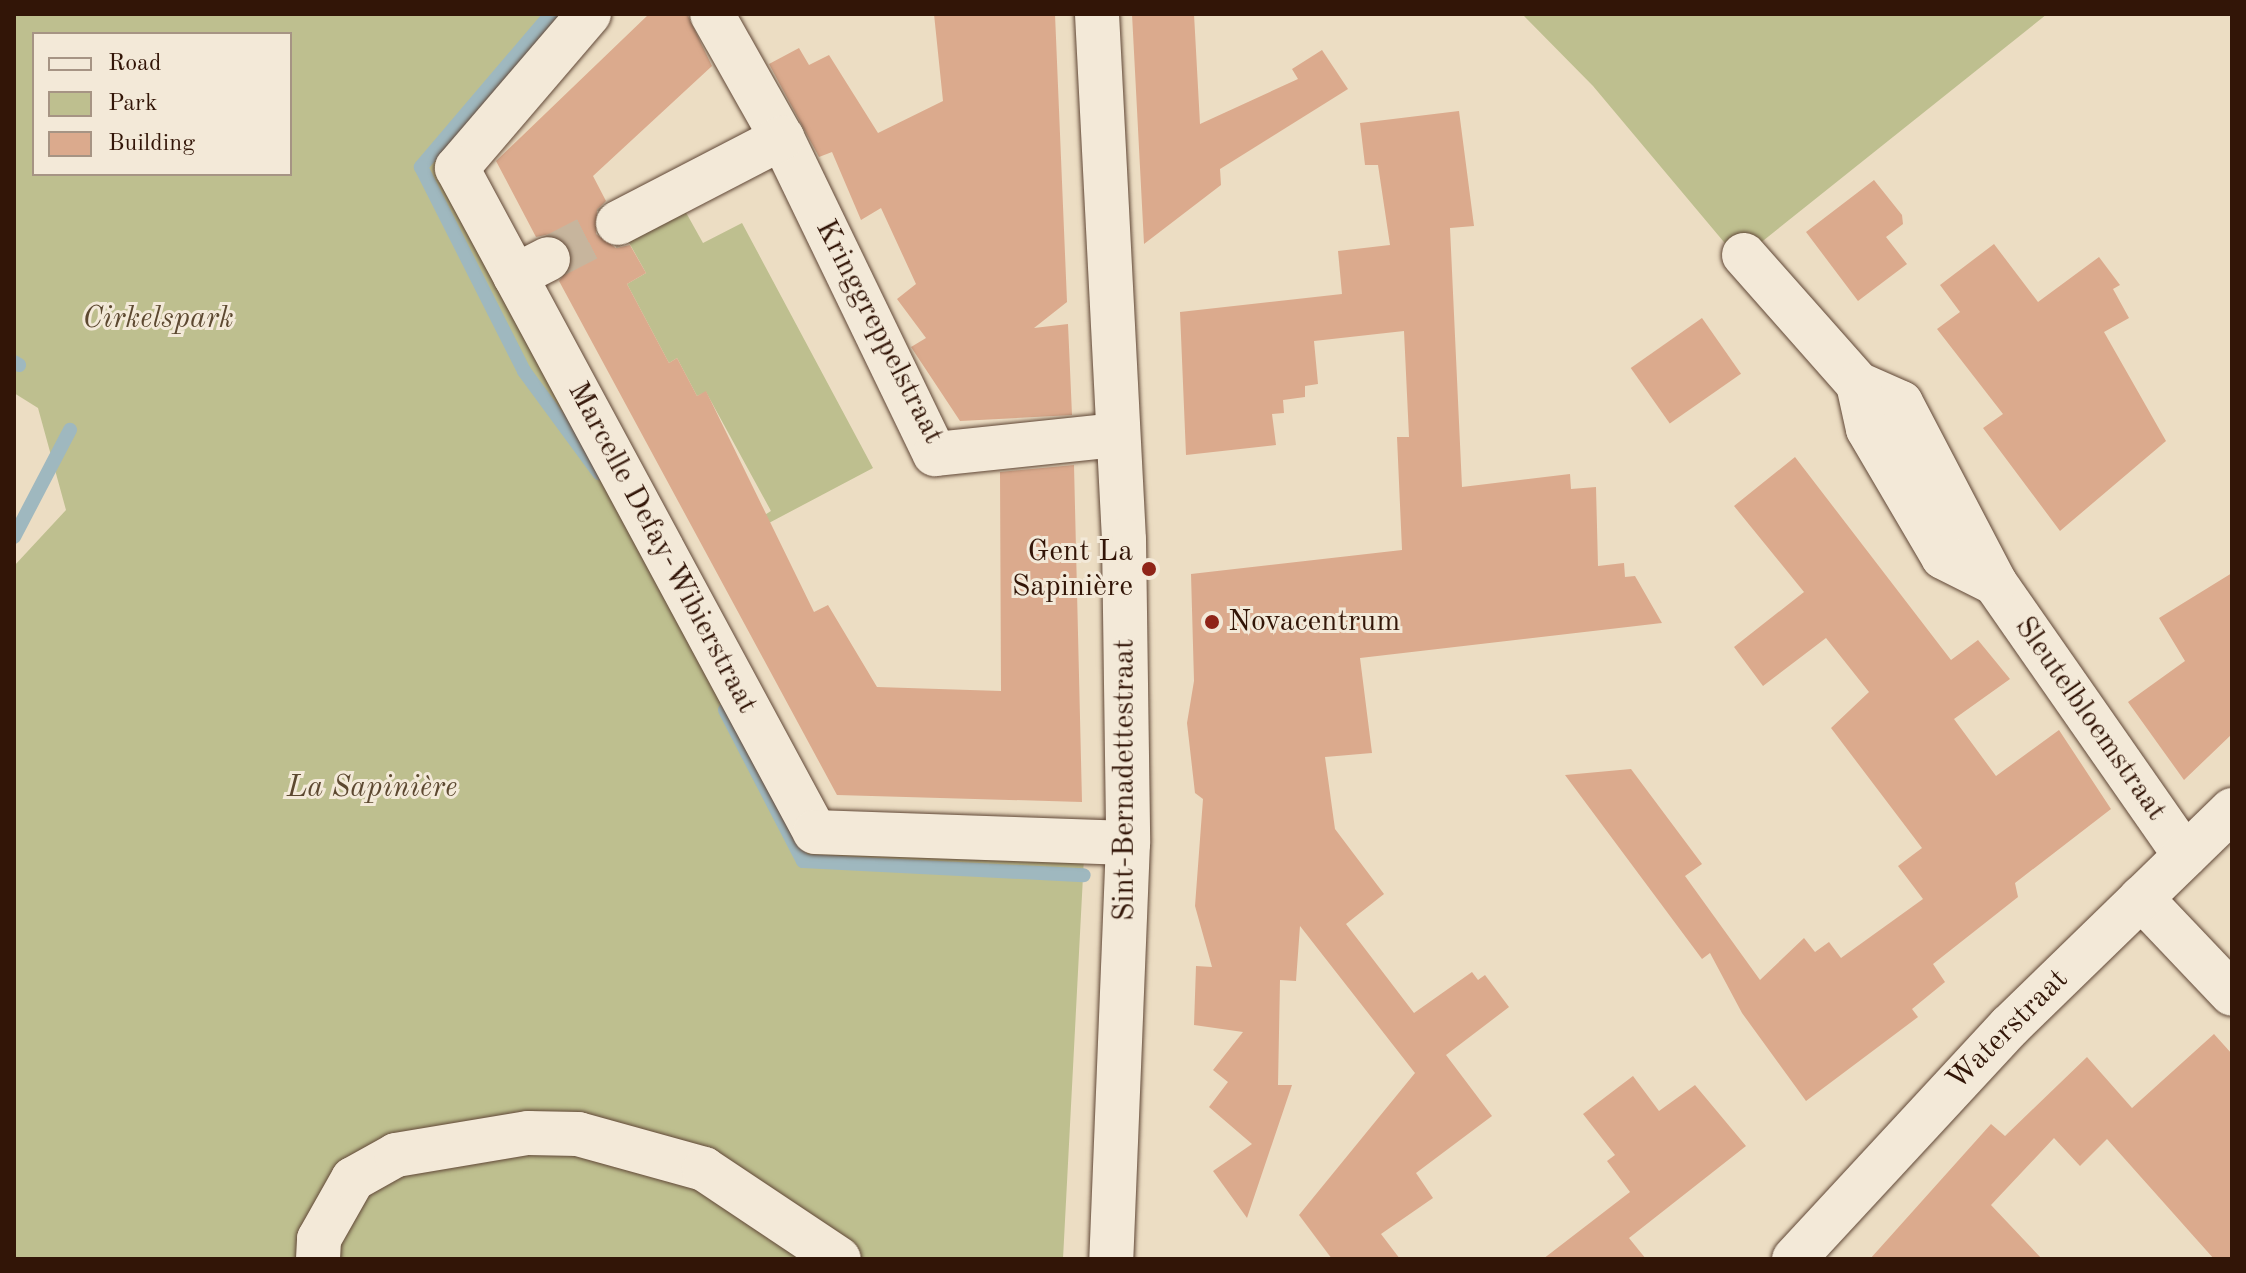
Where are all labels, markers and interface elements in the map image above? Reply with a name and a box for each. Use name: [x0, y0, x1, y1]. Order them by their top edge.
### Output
legend: [32, 32, 292, 176]
text: Road: [108, 52, 161, 76]
text: Park: [108, 92, 157, 116]
text: Building: [108, 132, 195, 156]
street label: Kringgreppelstraat: [807, 214, 951, 450]
park label: Cirkelspark: [82, 301, 234, 337]
street label: Marcelle Defay-Wibierstraat: [559, 376, 765, 720]
place label: Gent La Sapinière: [1012, 534, 1133, 604]
marker: Gent La Sapinière: [1140, 560, 1158, 578]
place label: Novacentrum: [1228, 604, 1400, 640]
street label: Sleutelbloemstraat: [2006, 610, 2174, 828]
marker: Novacentrum: [1203, 613, 1221, 631]
street label: Sint-Bernadettestraat: [1107, 639, 1143, 921]
park label: La Sapinière: [287, 770, 457, 806]
street label: Waterstraat: [1940, 962, 2076, 1098]

